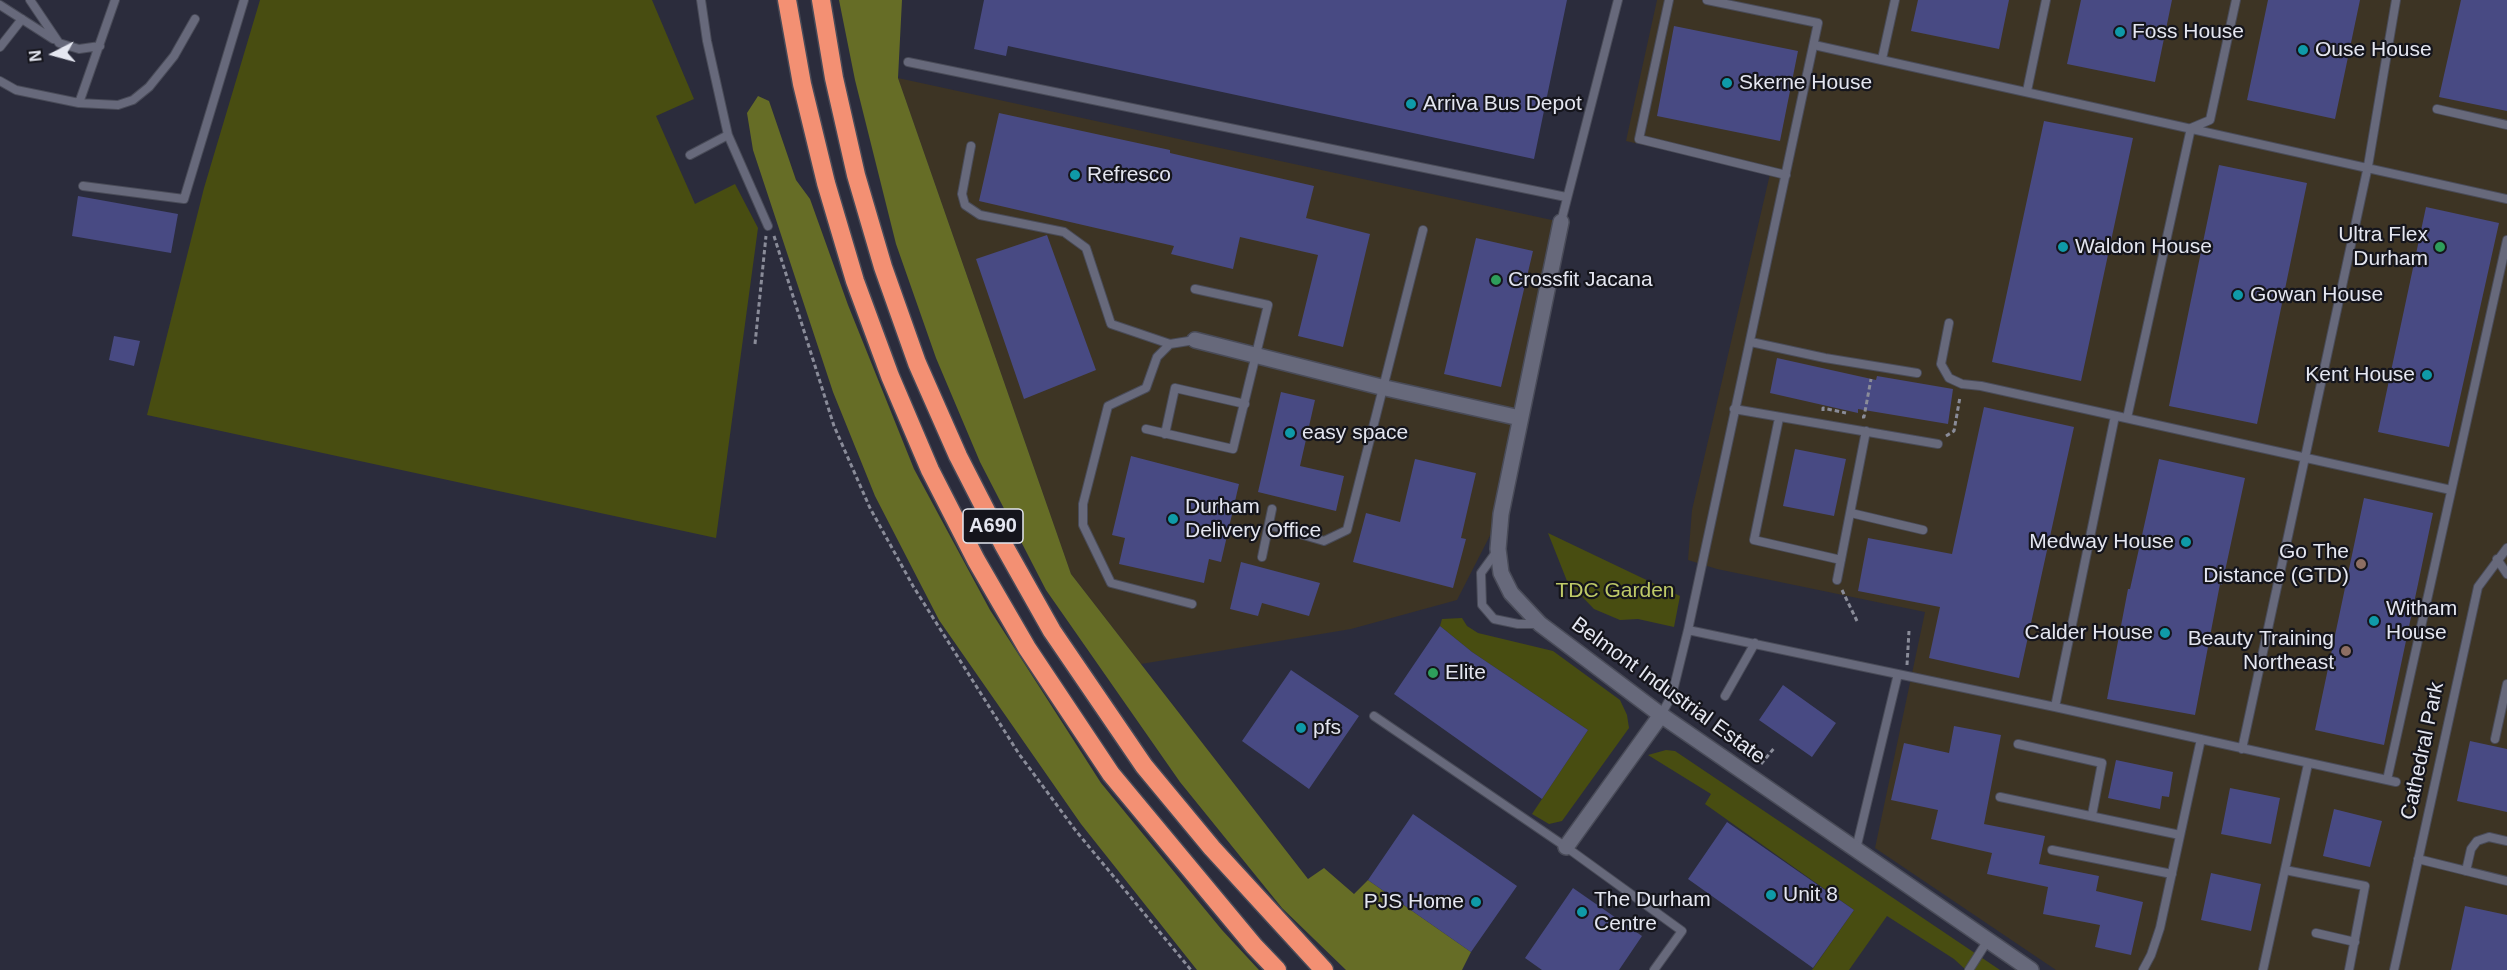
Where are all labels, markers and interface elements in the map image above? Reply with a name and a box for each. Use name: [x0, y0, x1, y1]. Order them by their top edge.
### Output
place label: Foss House: [2132, 19, 2244, 45]
north arrow: [24, 24, 84, 84]
marker: Foss House: [2113, 25, 2127, 39]
place label: Ouse House: [2315, 37, 2432, 63]
marker: Ouse House: [2296, 43, 2310, 57]
text: N: [27, 49, 45, 63]
place label: Skerne House: [1739, 70, 1872, 96]
marker: Skerne House: [1720, 76, 1734, 90]
place label: Arriva Bus Depot: [1423, 91, 1582, 117]
marker: Arriva Bus Depot: [1404, 97, 1418, 111]
place label: Refresco: [1087, 162, 1171, 188]
marker: Refresco: [1068, 168, 1082, 182]
place label: Ultra Flex Durham: [2338, 222, 2428, 272]
place label: Waldon House: [2075, 234, 2212, 260]
marker: Waldon House: [2056, 240, 2070, 254]
marker: Ultra Flex Durham: [2433, 240, 2447, 254]
place label: Crossfit Jacana: [1508, 267, 1653, 293]
marker: Crossfit Jacana: [1489, 273, 1503, 287]
place label: Gowan House: [2250, 282, 2383, 308]
marker: Gowan House: [2231, 288, 2245, 302]
place label: Kent House: [2305, 362, 2415, 388]
marker: Kent House: [2420, 368, 2434, 382]
place label: easy space: [1302, 420, 1408, 446]
marker: easy space: [1283, 426, 1297, 440]
place label: Durham Delivery Office: [1185, 494, 1321, 544]
road number: A690: [963, 509, 1023, 543]
marker: Durham Delivery Office: [1166, 512, 1180, 526]
place label: Medway House: [2029, 529, 2174, 555]
marker: Medway House: [2179, 535, 2193, 549]
place label: Go The Distance (GTD): [2203, 539, 2349, 589]
marker: Go The Distance (GTD): [2354, 557, 2368, 571]
park label: TDC Garden: [1555, 578, 1675, 604]
place label: Witham House: [2386, 596, 2457, 646]
street label: Belmont Industrial Estate: [1566, 612, 1770, 770]
marker: Witham House: [2367, 614, 2381, 628]
place label: Calder House: [2025, 620, 2153, 646]
marker: Calder House: [2158, 626, 2172, 640]
place label: Beauty Training Northeast: [2188, 626, 2334, 676]
marker: Beauty Training Northeast: [2339, 644, 2353, 658]
place label: Elite: [1445, 660, 1486, 686]
marker: Elite: [1426, 666, 1440, 680]
street label: Cathedral Park: [2396, 680, 2450, 822]
place label: pfs: [1313, 715, 1341, 741]
marker: pfs: [1294, 721, 1308, 735]
place label: Unit 8: [1783, 882, 1838, 908]
place label: The Durham Centre: [1594, 887, 1711, 937]
marker: Unit 8: [1764, 888, 1778, 902]
place label: PJS Home: [1364, 889, 1464, 915]
marker: PJS Home: [1469, 895, 1483, 909]
marker: The Durham Centre: [1575, 905, 1589, 919]

